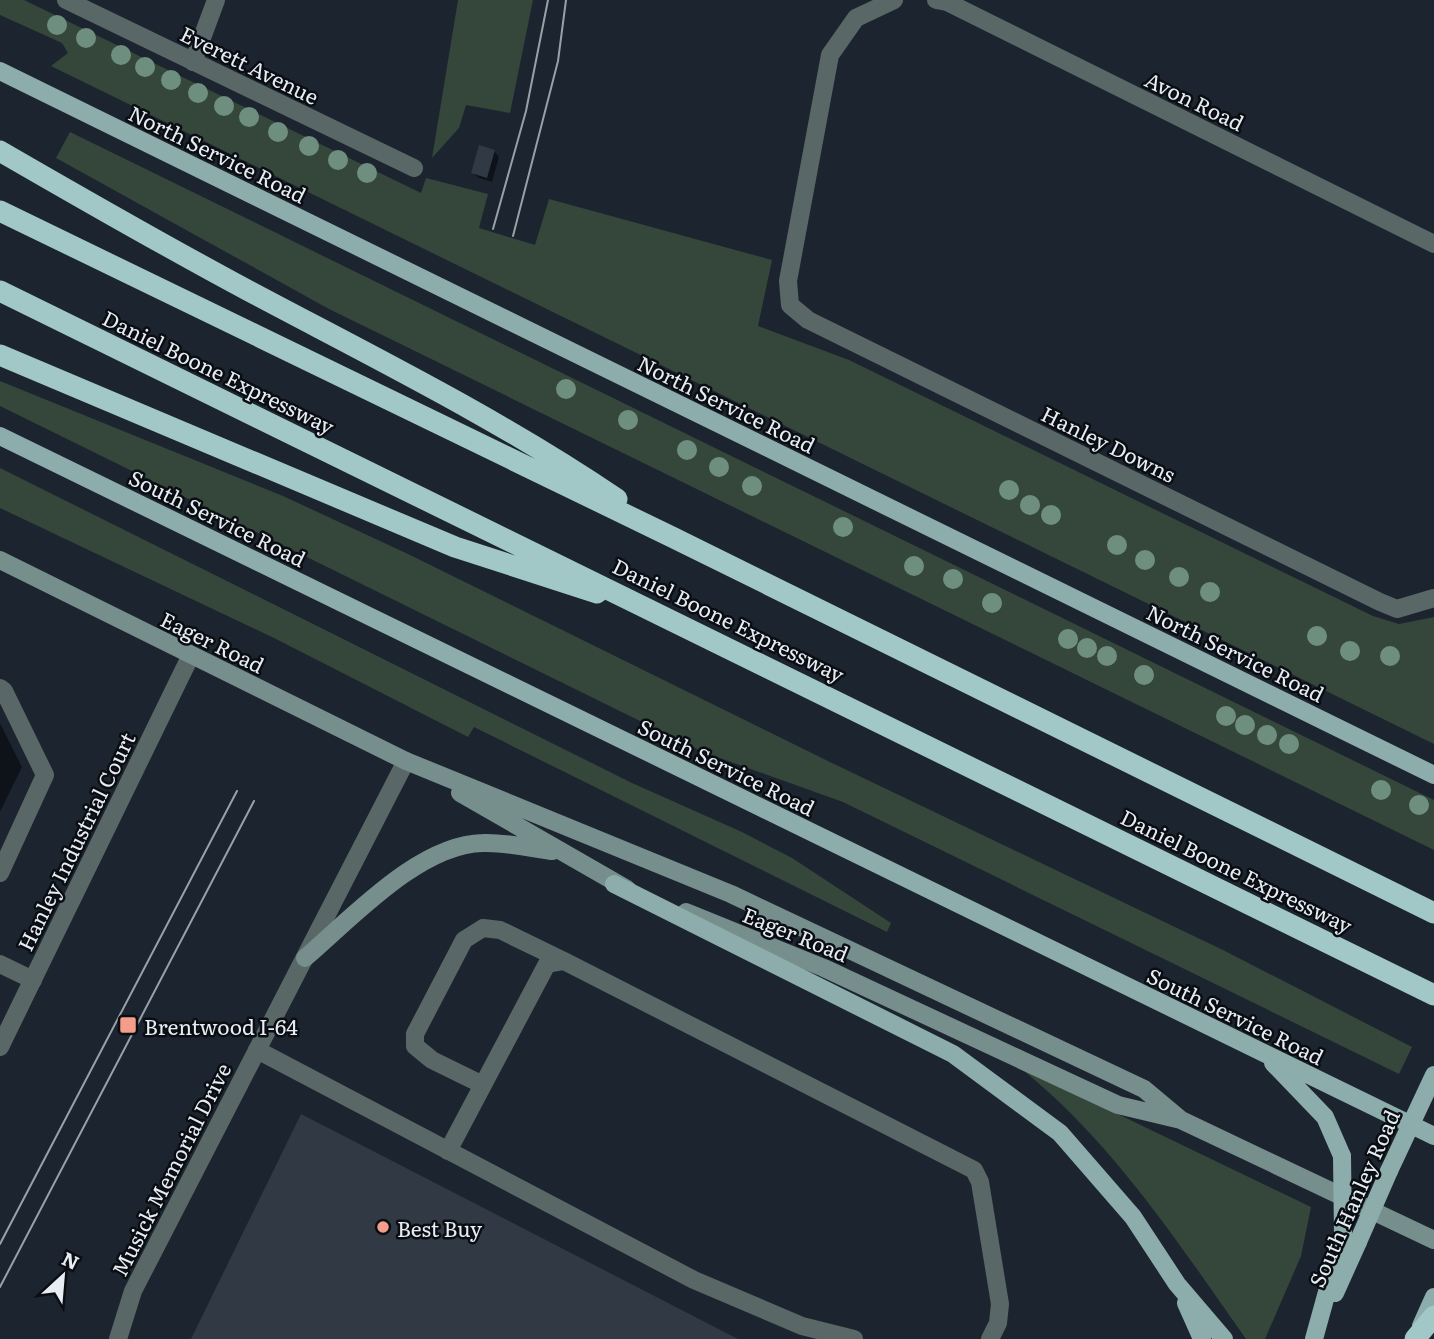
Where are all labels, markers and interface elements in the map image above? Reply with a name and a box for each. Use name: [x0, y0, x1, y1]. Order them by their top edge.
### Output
street label: Everett Avenue: [176, 17, 325, 111]
street label: Avon Road: [1140, 63, 1250, 137]
street label: North Service Road: [124, 97, 312, 210]
street label: Daniel Boone Expressway: [98, 301, 341, 441]
street label: North Service Road: [633, 347, 821, 460]
street label: Hanley Downs: [1037, 397, 1181, 489]
street label: South Service Road: [124, 461, 312, 573]
street label: Daniel Boone Expressway: [608, 549, 851, 689]
street label: North Service Road: [1142, 596, 1330, 709]
street label: Eager Road: [156, 603, 270, 679]
street label: South Service Road: [633, 710, 821, 822]
street label: Hanley Industrial Court: [8, 726, 142, 956]
street label: Daniel Boone Expressway: [1116, 800, 1359, 940]
street label: Eager Road: [738, 898, 854, 968]
street label: South Service Road: [1142, 959, 1330, 1071]
place label: Brentwood I-64: [144, 1010, 298, 1041]
marker: Brentwood I-64: [118, 1015, 138, 1035]
street label: Musick Memorial Drive: [103, 1057, 237, 1281]
street label: South Hanley Road: [1300, 1104, 1406, 1292]
place label: Best Buy: [397, 1212, 483, 1243]
marker: Best Buy: [375, 1219, 391, 1235]
north arrow: [28, 1241, 98, 1311]
text: N: [58, 1244, 84, 1276]

